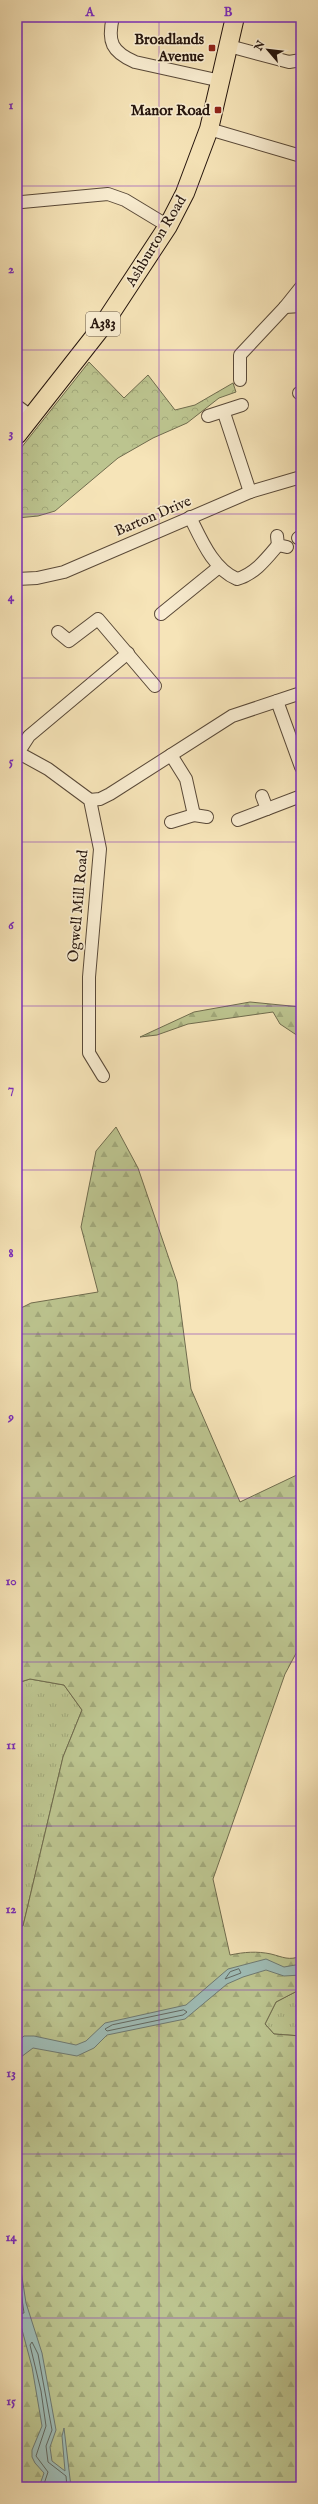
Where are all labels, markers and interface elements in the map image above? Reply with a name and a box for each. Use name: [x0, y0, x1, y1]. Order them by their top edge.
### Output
text: A: [85, 4, 96, 21]
text: B: [224, 4, 233, 21]
place label: Broadlands Avenue: [134, 30, 205, 66]
north arrow: [248, 30, 288, 70]
text: N: [251, 38, 269, 54]
marker: Broadlands Avenue: [207, 43, 217, 53]
text: 1: [9, 97, 14, 114]
place label: Manor Road: [131, 101, 211, 120]
marker: Manor Road: [213, 105, 223, 115]
street label: Ashburton Road: [121, 191, 191, 291]
text: 2: [8, 261, 14, 278]
road number: A383: [86, 312, 120, 336]
text: 3: [9, 425, 14, 442]
street label: Barton Drive: [112, 491, 194, 541]
text: 4: [8, 589, 15, 606]
text: 5: [9, 753, 14, 770]
street label: Ogwell Mill Road: [64, 848, 92, 963]
text: 6: [8, 917, 14, 934]
text: 7: [8, 1081, 14, 1098]
text: 8: [8, 1245, 14, 1262]
text: 9: [7, 1409, 14, 1426]
text: 10: [5, 1573, 17, 1590]
text: 11: [6, 1737, 16, 1754]
text: 12: [6, 1901, 16, 1918]
text: 13: [6, 2065, 16, 2082]
text: 14: [5, 2229, 17, 2246]
text: 15: [6, 2393, 16, 2410]

